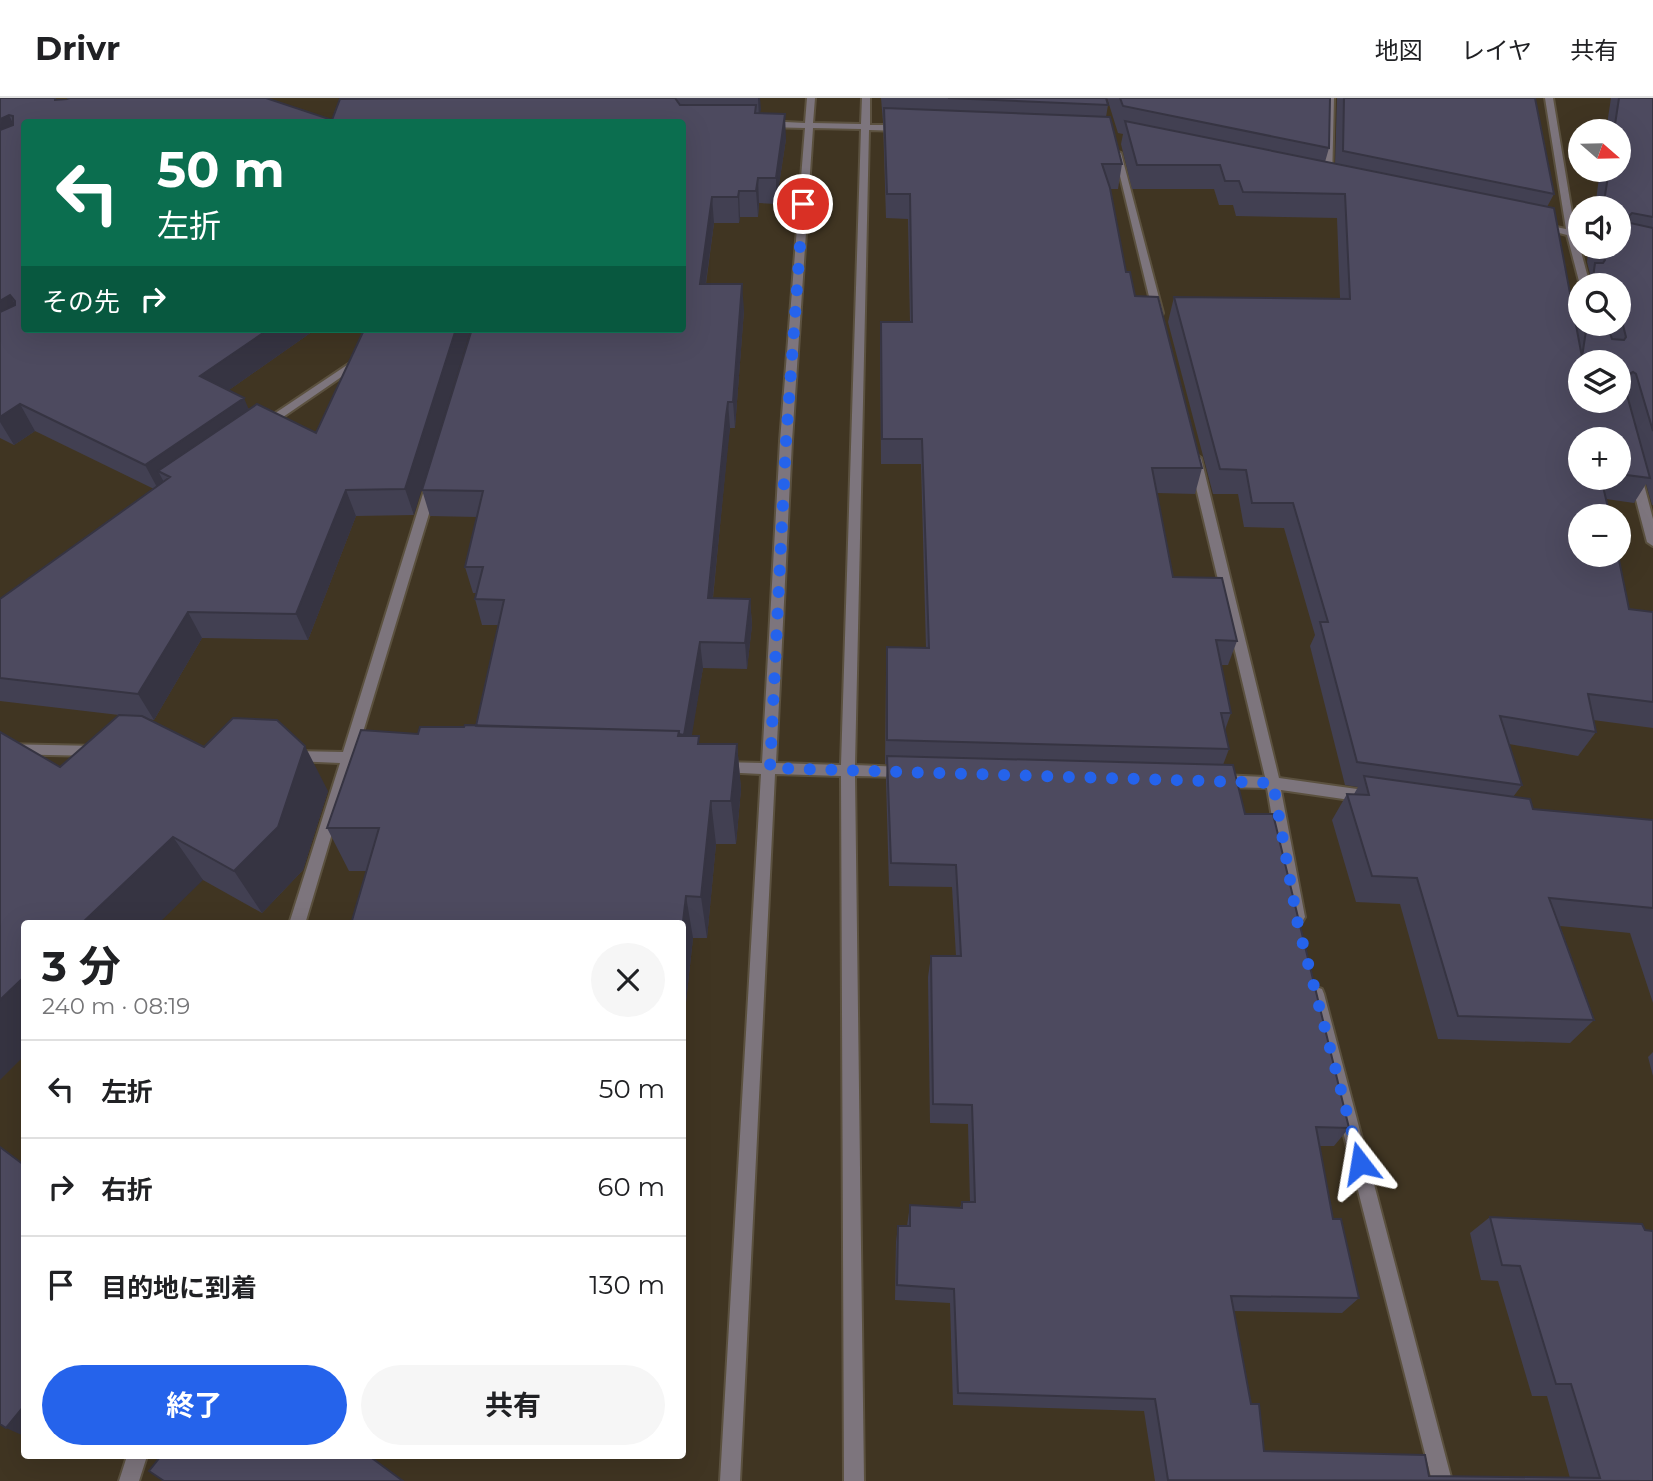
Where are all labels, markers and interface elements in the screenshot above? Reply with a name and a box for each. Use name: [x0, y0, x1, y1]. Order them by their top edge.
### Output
text: Drivr: [35, 28, 120, 68]
text: 地図: [1375, 36, 1423, 65]
text: レイヤ: [1461, 36, 1532, 65]
text: 共有: [1570, 36, 1618, 65]
north arrow: [1568, 119, 1631, 182]
map controls: [1568, 119, 1631, 567]
text: 50 m: [157, 140, 285, 199]
icon: left: [42, 147, 133, 238]
pin: [773, 174, 833, 234]
icon: arrive: [784, 185, 822, 223]
button: sound: [1568, 196, 1631, 259]
text: 左折: [157, 206, 221, 245]
button: search: [1568, 273, 1631, 336]
icon: right: [134, 280, 172, 318]
text: その先: [42, 286, 120, 318]
button: layers: [1568, 350, 1631, 413]
button: +: [1568, 427, 1631, 490]
button: −: [1568, 504, 1631, 567]
text: 3 分: [42, 940, 121, 992]
button: close: [591, 943, 665, 1017]
text: 240 m · 08:19: [42, 992, 190, 1020]
icon: left: [42, 1070, 80, 1108]
text: 50 m: [599, 1073, 665, 1105]
text: 左折: [101, 1076, 153, 1108]
position arrow: [1323, 1126, 1397, 1200]
icon: right: [42, 1168, 80, 1206]
text: 60 m: [598, 1171, 665, 1203]
text: 右折: [101, 1174, 153, 1206]
icon: arrive: [42, 1266, 80, 1304]
text: 130 m: [589, 1269, 665, 1301]
text: 目的地に到着: [101, 1272, 257, 1304]
button: 終了: [42, 1365, 347, 1445]
button: 共有: [361, 1365, 665, 1445]

